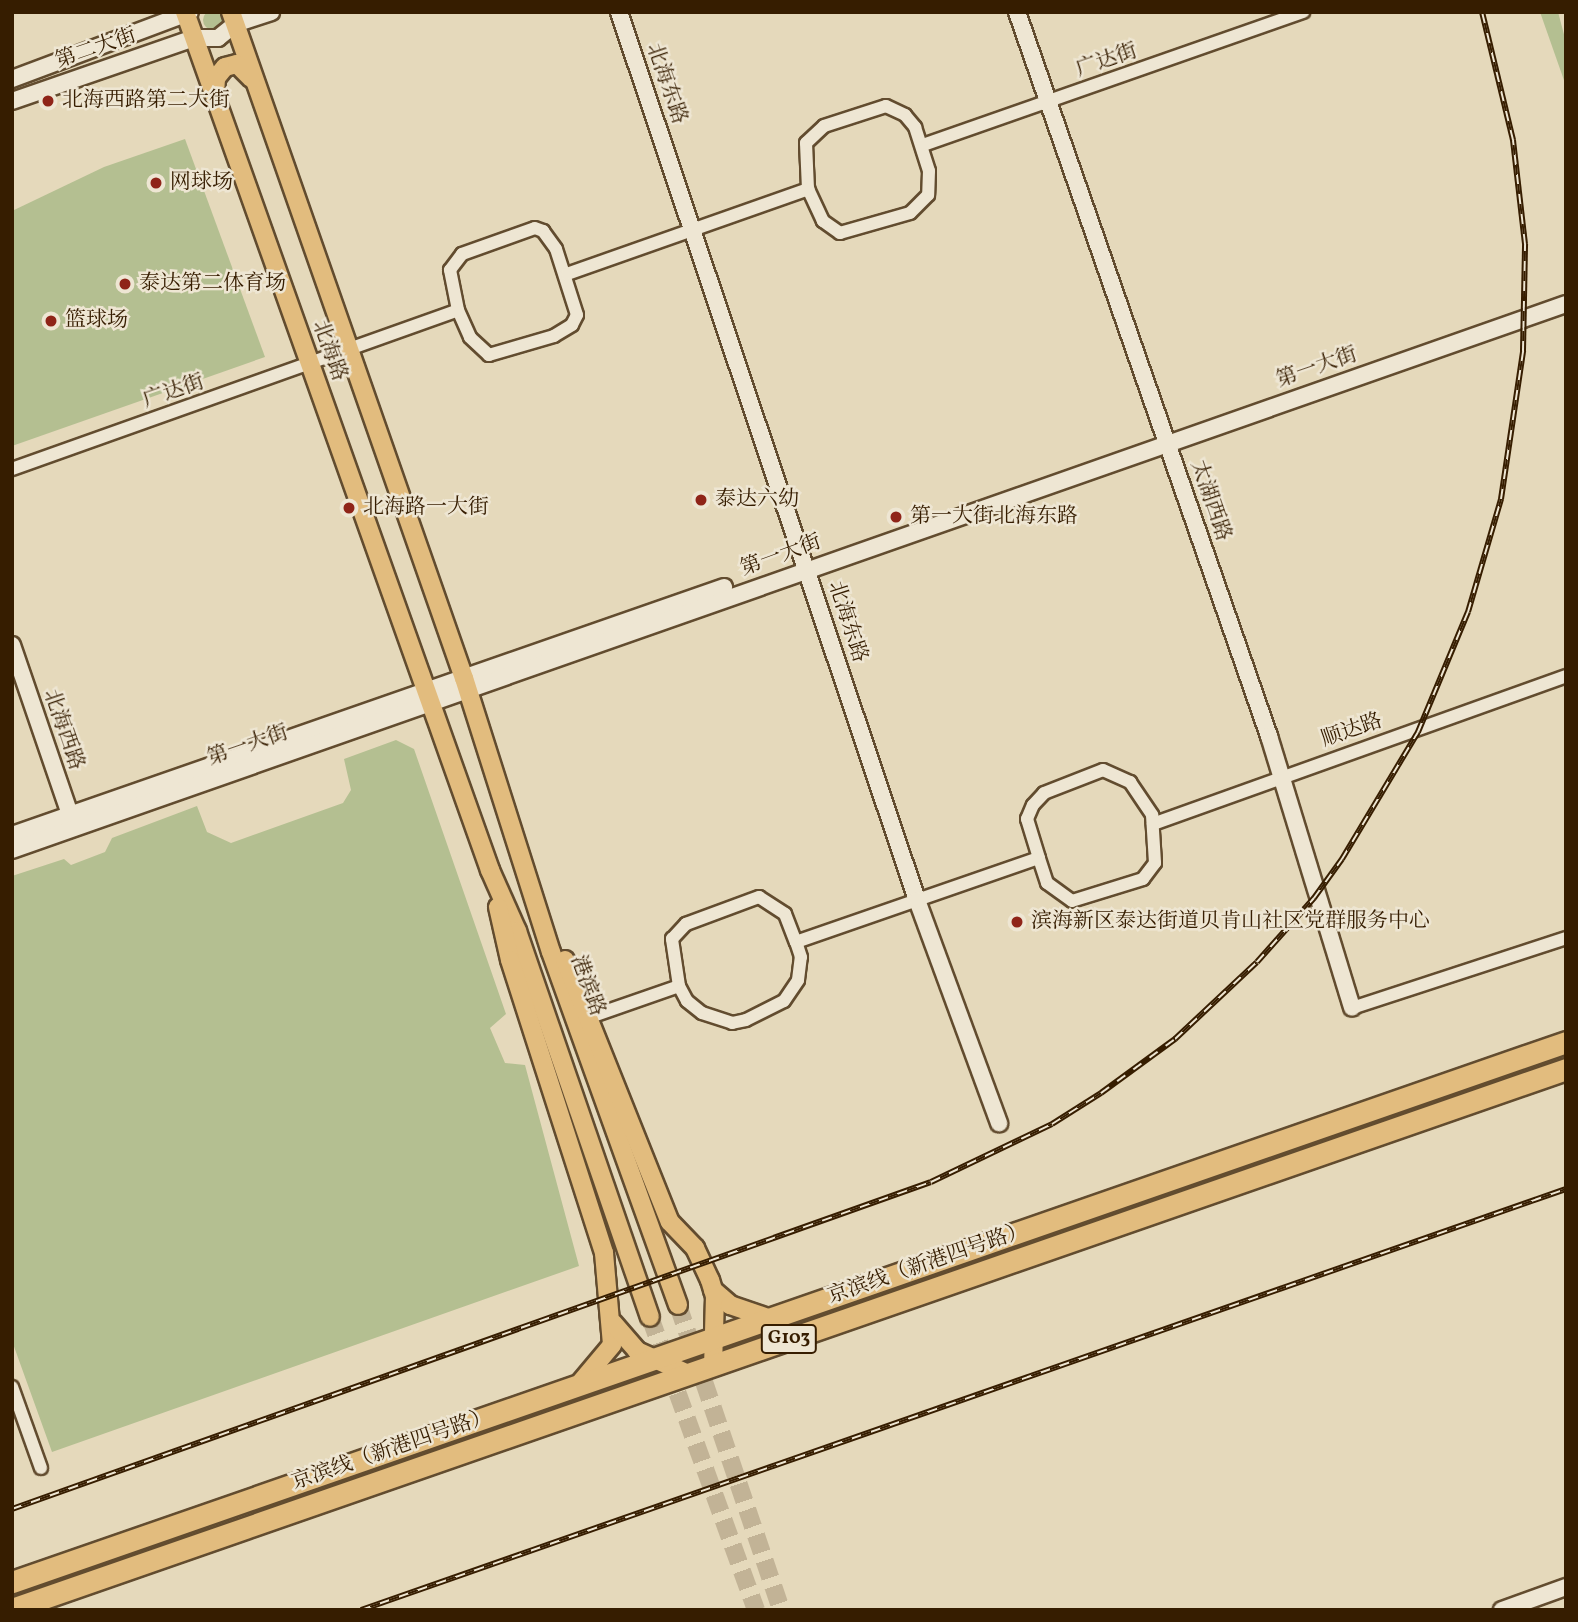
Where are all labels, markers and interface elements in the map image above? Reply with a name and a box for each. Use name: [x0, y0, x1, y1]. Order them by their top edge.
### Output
street label: 第二大街: [52, 23, 140, 75]
street label: 广达街: [1073, 39, 1141, 83]
street label: 北海东路: [640, 40, 692, 128]
place label: 北海西路第二大街: [62, 88, 230, 114]
marker: 北海西路第二大街: [40, 93, 56, 109]
place label: 网球场: [170, 170, 233, 196]
marker: 网球场: [148, 175, 164, 191]
place label: 泰达第二体育场: [139, 271, 286, 297]
marker: 泰达第二体育场: [117, 276, 133, 292]
place label: 篮球场: [65, 308, 128, 334]
marker: 篮球场: [43, 313, 59, 329]
street label: 北海路: [306, 317, 352, 385]
street label: 第一大街: [1273, 342, 1361, 394]
street label: 广达街: [140, 370, 208, 414]
street label: 太湖西路: [1184, 457, 1236, 545]
place label: 泰达六幼: [715, 487, 799, 513]
marker: 泰达六幼: [693, 492, 709, 508]
place label: 北海路一大街: [363, 495, 489, 521]
marker: 北海路一大街: [341, 500, 357, 516]
place label: 第一大街北海东路: [910, 504, 1078, 530]
marker: 第一大街北海东路: [888, 509, 904, 525]
street label: 第一大街: [737, 530, 825, 582]
street label: 北海东路: [822, 578, 872, 666]
street label: 北海西路: [37, 686, 89, 774]
street label: 顺达路: [1318, 709, 1386, 753]
street label: 第一大街: [204, 720, 292, 772]
place label: 滨海新区泰达街道贝肯山社区党群服务中心: [1031, 909, 1430, 935]
marker: 滨海新区泰达街道贝肯山社区党群服务中心: [1009, 914, 1025, 930]
street label: 港滨路: [564, 952, 610, 1020]
street label: 京滨线（新港四号路）: [825, 1218, 1031, 1310]
road number: G103: [759, 1324, 819, 1354]
street label: 京滨线（新港四号路）: [289, 1404, 495, 1496]

